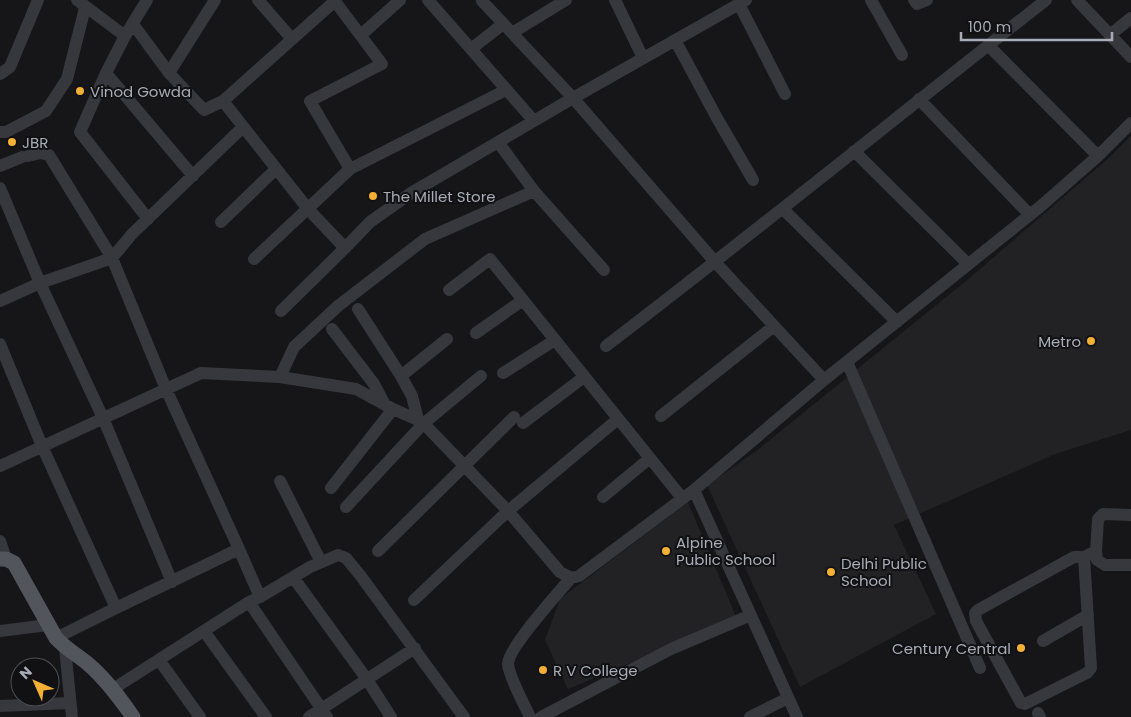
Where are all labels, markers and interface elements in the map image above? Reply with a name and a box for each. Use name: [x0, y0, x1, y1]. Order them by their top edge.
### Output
scale bar: [961, 10, 1112, 42]
text: 100 m: [968, 16, 1011, 37]
place label: Vinod Gowda: [90, 81, 191, 102]
marker: Vinod Gowda: [74, 85, 86, 97]
place label: JBR: [22, 132, 48, 153]
marker: JBR: [6, 136, 18, 148]
place label: The Millet Store: [383, 186, 496, 207]
marker: The Millet Store: [367, 190, 379, 202]
place label: Metro: [1038, 331, 1081, 352]
marker: Metro: [1085, 335, 1097, 347]
place label: Alpine Public School: [676, 532, 775, 570]
marker: Alpine Public School: [660, 545, 672, 557]
place label: Delhi Public School: [841, 553, 927, 591]
marker: Delhi Public School: [825, 566, 837, 578]
place label: Century Central: [892, 638, 1011, 659]
marker: Century Central: [1015, 642, 1027, 654]
north arrow: [10, 657, 60, 707]
place label: R V College: [553, 660, 638, 681]
text: N: [15, 662, 37, 684]
marker: R V College: [537, 664, 549, 676]

